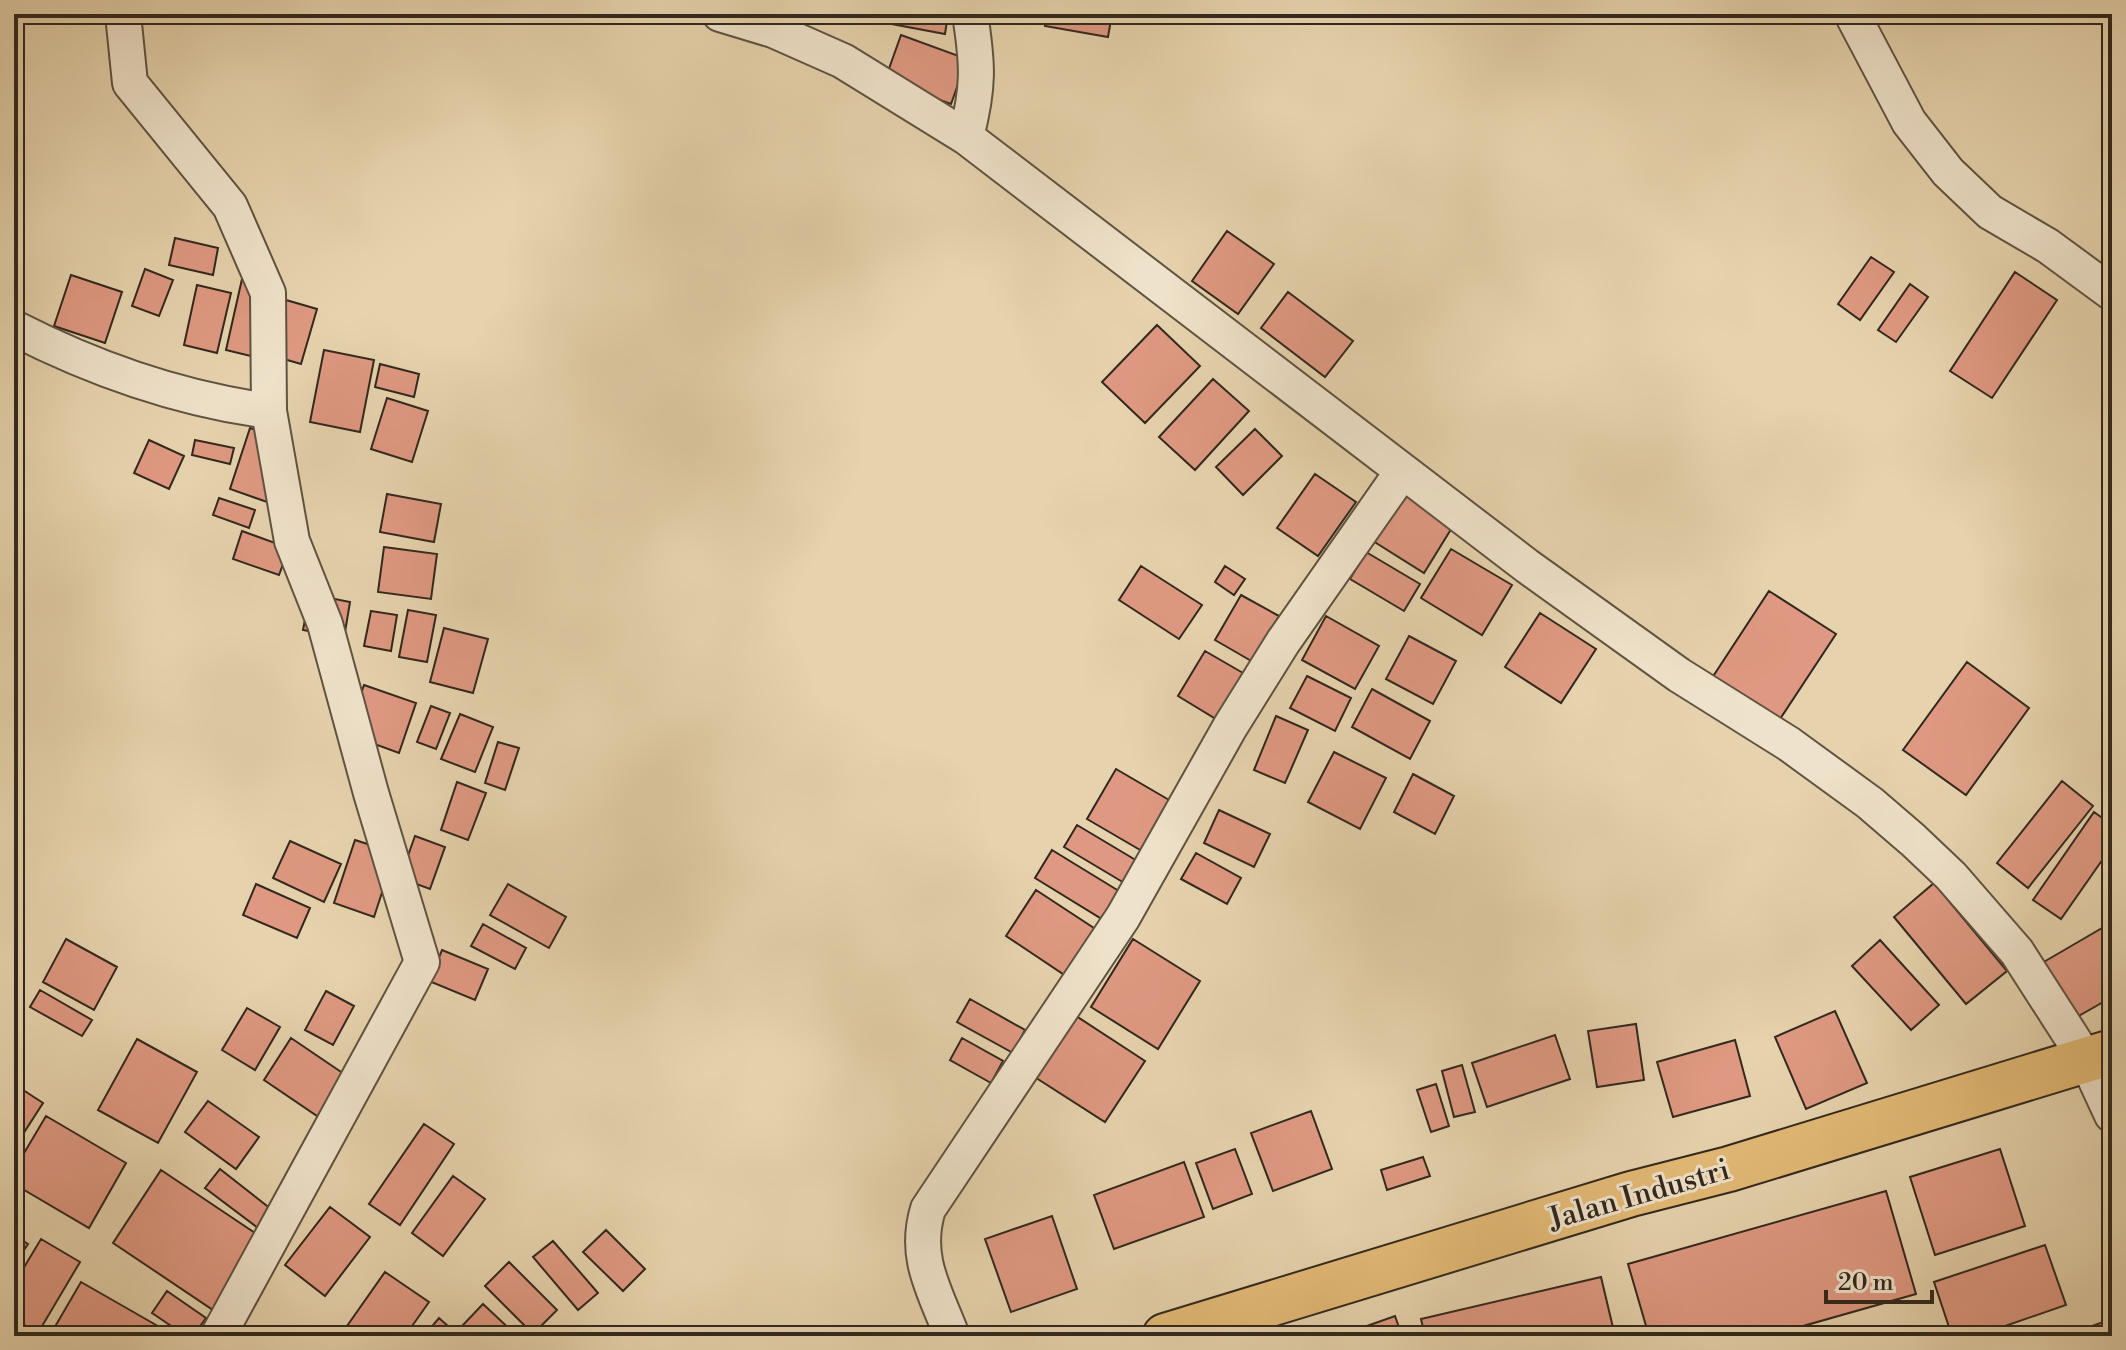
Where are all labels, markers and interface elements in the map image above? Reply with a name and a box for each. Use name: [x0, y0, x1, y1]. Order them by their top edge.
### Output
street label: Jalan Industri: [1543, 1151, 1734, 1239]
scale bar: [1826, 1254, 1932, 1304]
text: 20 m: [1838, 1268, 1894, 1298]

